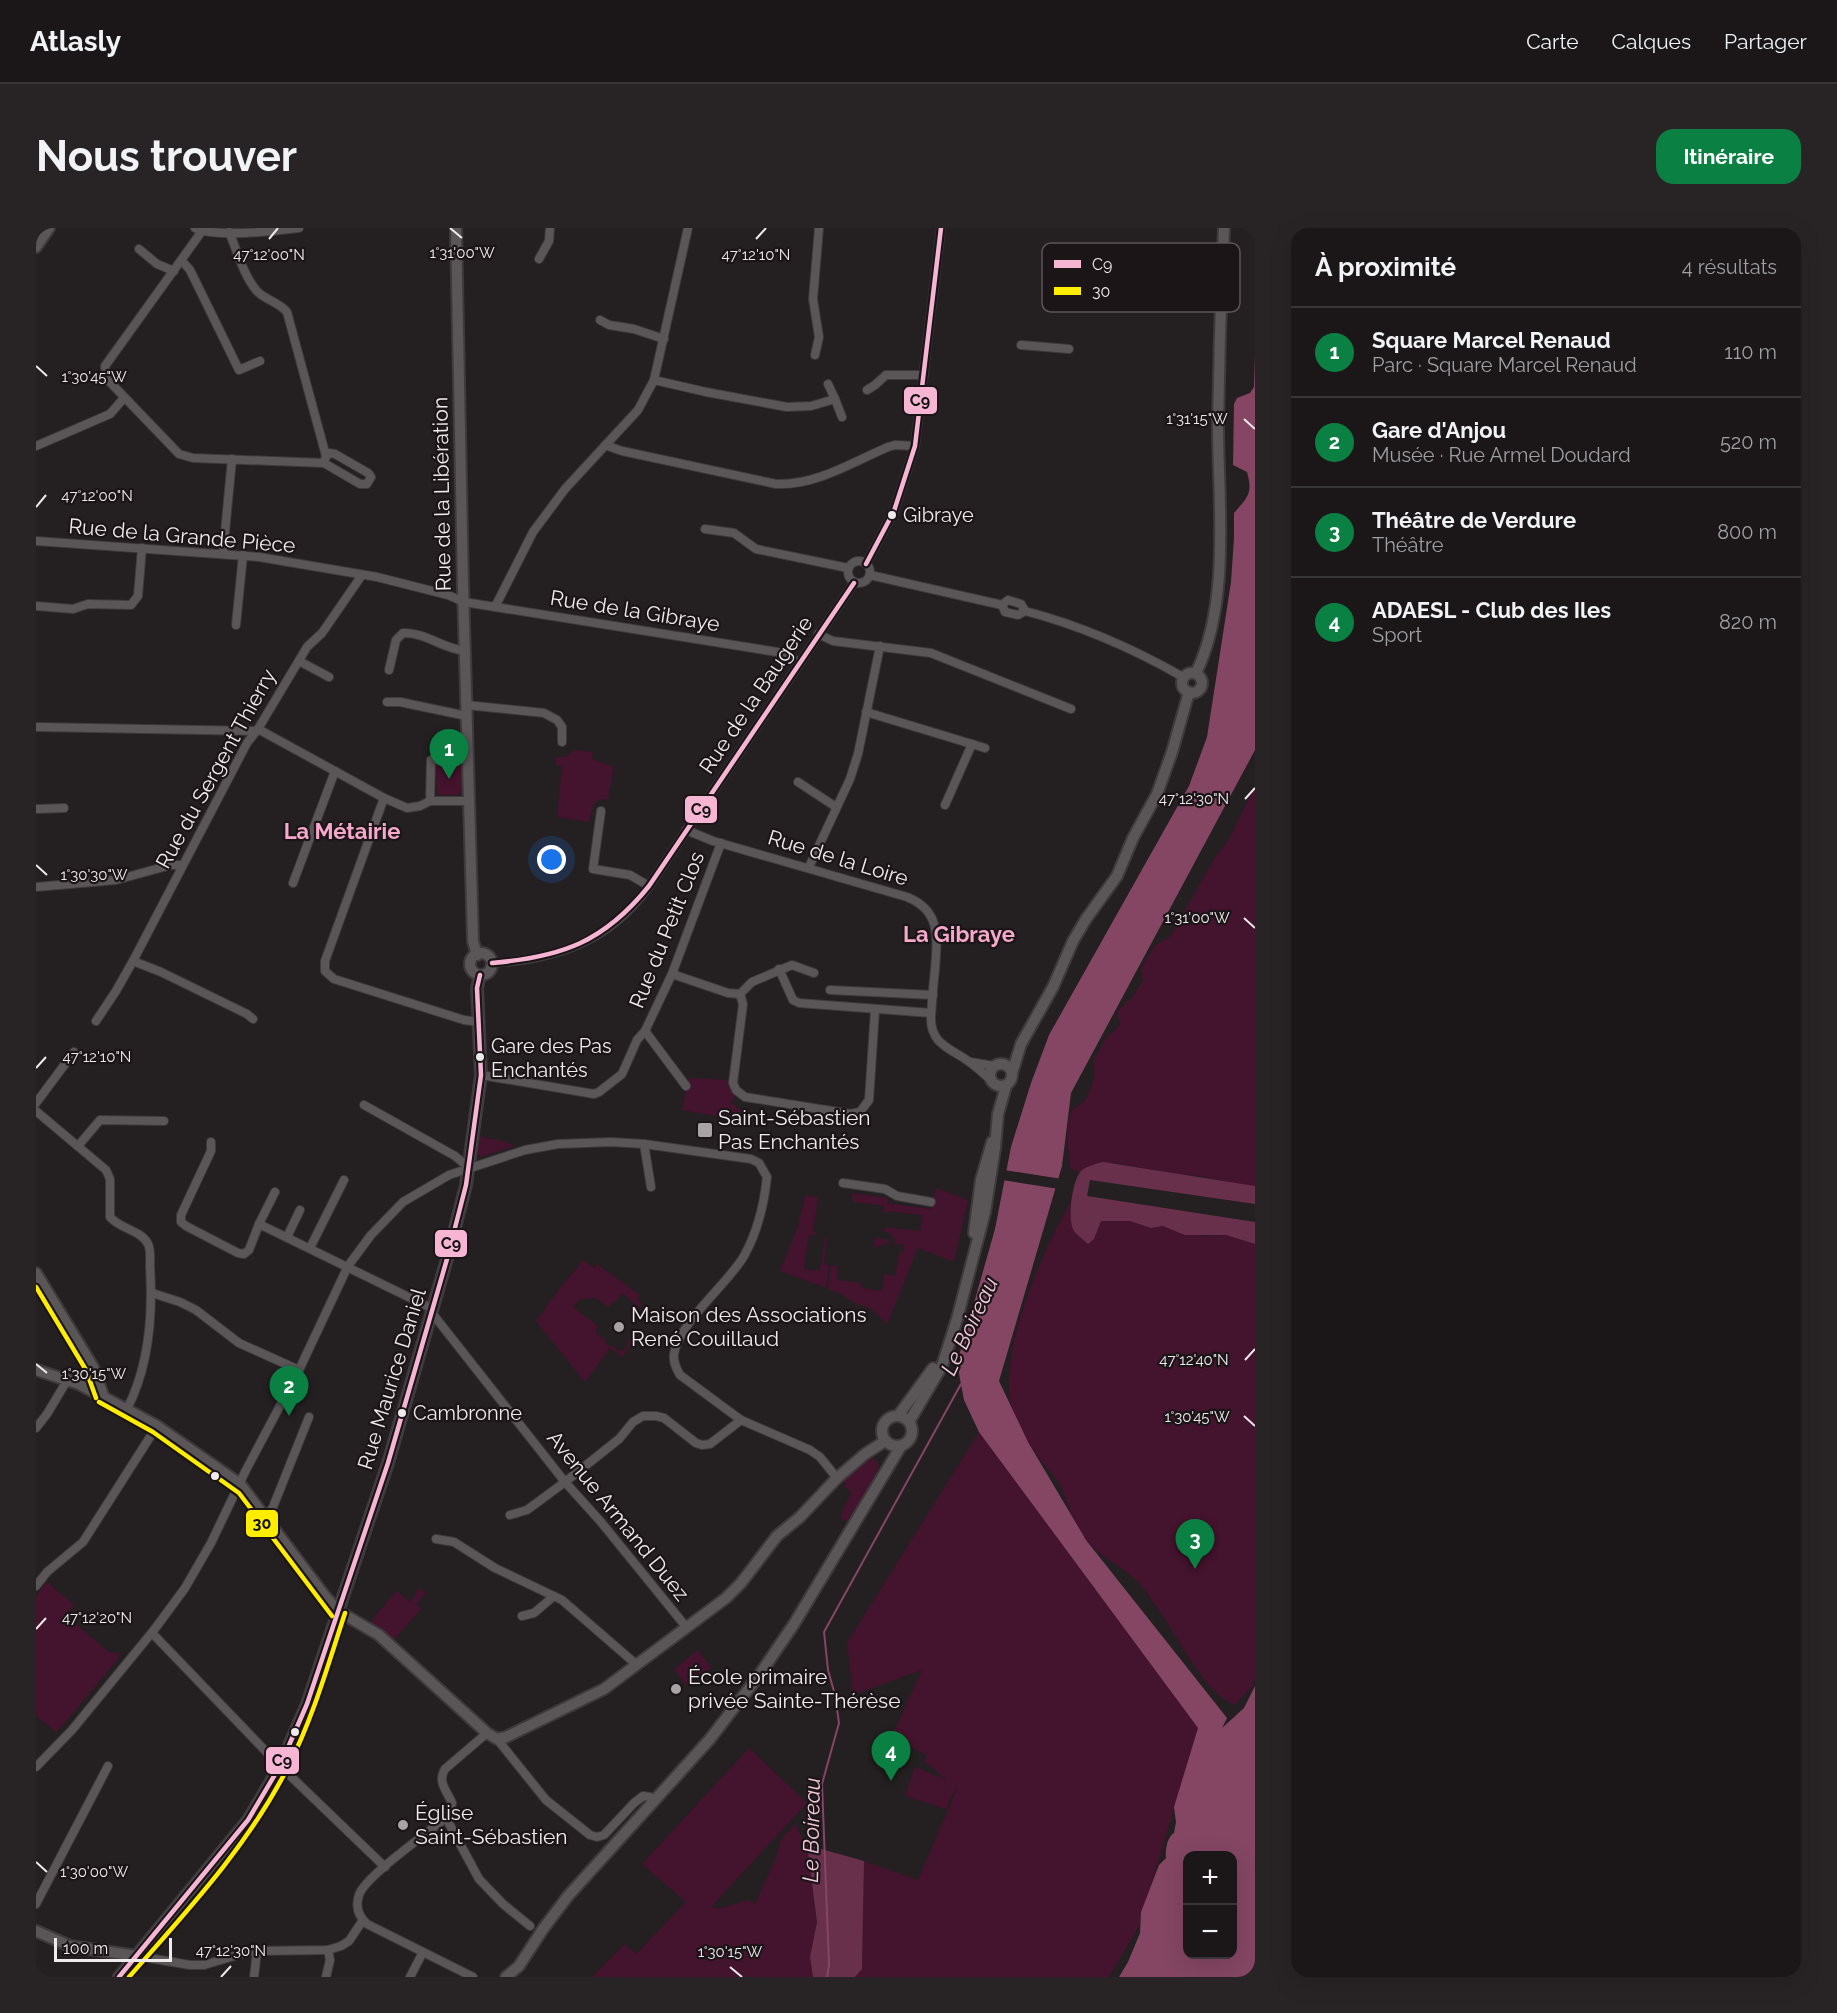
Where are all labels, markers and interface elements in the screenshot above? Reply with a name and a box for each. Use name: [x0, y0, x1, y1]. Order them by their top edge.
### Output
text: Atlasly: [30, 25, 121, 58]
text: Carte: [1526, 29, 1579, 54]
text: Calques: [1612, 29, 1691, 54]
text: Partager: [1724, 29, 1807, 54]
button: Itinéraire: [1656, 129, 1801, 184]
text: Nous trouver: [36, 132, 297, 181]
legend: [1042, 243, 1240, 312]
text: 1°31'00"W: [429, 244, 495, 262]
text: 47°12'00"N: [233, 246, 305, 264]
text: 47°12'10"N: [722, 246, 790, 264]
text: À proximité: [1315, 252, 1456, 282]
text: C9: [1092, 255, 1112, 274]
text: 4 résultats: [1682, 255, 1777, 279]
text: 30: [1092, 282, 1110, 301]
text: Square Marcel Renaud: [1372, 327, 1611, 353]
text: 1: [1330, 340, 1339, 364]
text: 110 m: [1724, 340, 1777, 364]
text: Parc · Square Marcel Renaud: [1372, 353, 1637, 377]
text: 1°30'45"W: [61, 368, 127, 386]
line badge: C9: [903, 386, 938, 415]
text: C9: [910, 391, 930, 410]
street label: Rue de la Libération: [427, 397, 456, 591]
text: 1°31'15"W: [1166, 410, 1228, 428]
text: Gare d'Anjou: [1372, 417, 1506, 443]
text: 2: [1329, 430, 1340, 454]
text: 520 m: [1720, 430, 1777, 454]
text: Musée · Rue Armel Doudard: [1372, 443, 1631, 467]
text: 47°12'00"N: [61, 487, 133, 505]
place label: Gibraye: [903, 503, 974, 527]
text: Théâtre de Verdure: [1372, 507, 1576, 533]
marker: Gibraye: [886, 509, 898, 521]
street label: Rue de la Grande Pièce: [68, 513, 296, 558]
text: 3: [1329, 520, 1340, 544]
text: 800 m: [1717, 520, 1777, 544]
text: Théâtre: [1372, 533, 1444, 557]
street label: Rue de la Gibraye: [549, 585, 722, 636]
text: ADAESL - Club des Iles: [1372, 597, 1611, 623]
text: 4: [1329, 610, 1340, 634]
text: 820 m: [1719, 610, 1777, 634]
street label: Rue de la Baugerie: [694, 611, 818, 778]
text: Sport: [1372, 623, 1422, 647]
street label: Rue du Sergent Thierry: [150, 665, 281, 873]
pin: 1: [430, 730, 468, 779]
text: 47°12'30"N: [1159, 790, 1229, 808]
line badge: C9: [684, 795, 718, 824]
text: C9: [691, 800, 711, 819]
district label: La Métairie: [284, 818, 400, 844]
street label: Rue de la Loire: [765, 824, 911, 891]
your location: [537, 845, 566, 874]
street label: Rue du Petit Clos: [624, 848, 709, 1012]
text: 1°30'30"W: [60, 866, 128, 884]
text: 1°31'00"W: [1164, 909, 1230, 927]
district label: La Gibraye: [903, 921, 1015, 947]
place label: Gare des Pas Enchantés: [491, 1034, 612, 1082]
text: 47°12'10"N: [63, 1048, 131, 1066]
marker: Gare des Pas Enchantés: [474, 1051, 486, 1063]
place label: Saint-Sébastien Pas Enchantés: [718, 1105, 871, 1154]
marker: Saint-Sébastien Pas Enchantés: [696, 1121, 714, 1139]
line badge: C9: [434, 1229, 468, 1258]
text: C9: [441, 1234, 461, 1253]
water label: Le Boireau: [935, 1273, 1003, 1379]
street label: Rue Maurice Daniel: [352, 1285, 431, 1473]
place label: Maison des Associations René Couillaud: [631, 1302, 867, 1351]
marker: Maison des Associations René Couillaud: [612, 1320, 626, 1334]
text: 47°12'40"N: [1159, 1351, 1229, 1369]
text: 1°30'15"W: [62, 1365, 127, 1383]
pin: 2: [270, 1366, 308, 1416]
place label: Cambronne: [413, 1401, 522, 1425]
marker: Cambronne: [396, 1407, 408, 1419]
text: 1°30'45"W: [1164, 1408, 1230, 1426]
street label: Avenue Armand Duez: [542, 1426, 695, 1606]
unlabelled marker: [209, 1470, 221, 1482]
line badge: 30: [245, 1509, 279, 1538]
text: 30: [253, 1514, 272, 1533]
pin: 3: [1176, 1520, 1214, 1569]
text: 47°12'20"N: [62, 1609, 132, 1627]
place label: École primaire privée Sainte-Thérèse: [688, 1664, 901, 1713]
marker: École primaire privée Sainte-Thérèse: [669, 1682, 683, 1696]
unlabelled marker: [289, 1726, 301, 1738]
pin: 4: [872, 1732, 910, 1781]
line badge: C9: [265, 1746, 300, 1775]
text: C9: [272, 1751, 292, 1770]
water label: Le Boireau: [797, 1777, 825, 1883]
place label: Église Saint-Sébastien: [415, 1800, 568, 1849]
marker: Église Saint-Sébastien: [396, 1818, 410, 1832]
map controls: [1183, 1851, 1237, 1959]
button: +: [1183, 1851, 1237, 1905]
text: 1°30'00"W: [60, 1863, 128, 1881]
button: −: [1183, 1905, 1237, 1959]
scale bar: [54, 1935, 172, 1962]
text: 100 m: [63, 1939, 108, 1958]
text: 47°12'30"N: [196, 1942, 266, 1960]
text: 1°30'15"W: [698, 1943, 763, 1961]

